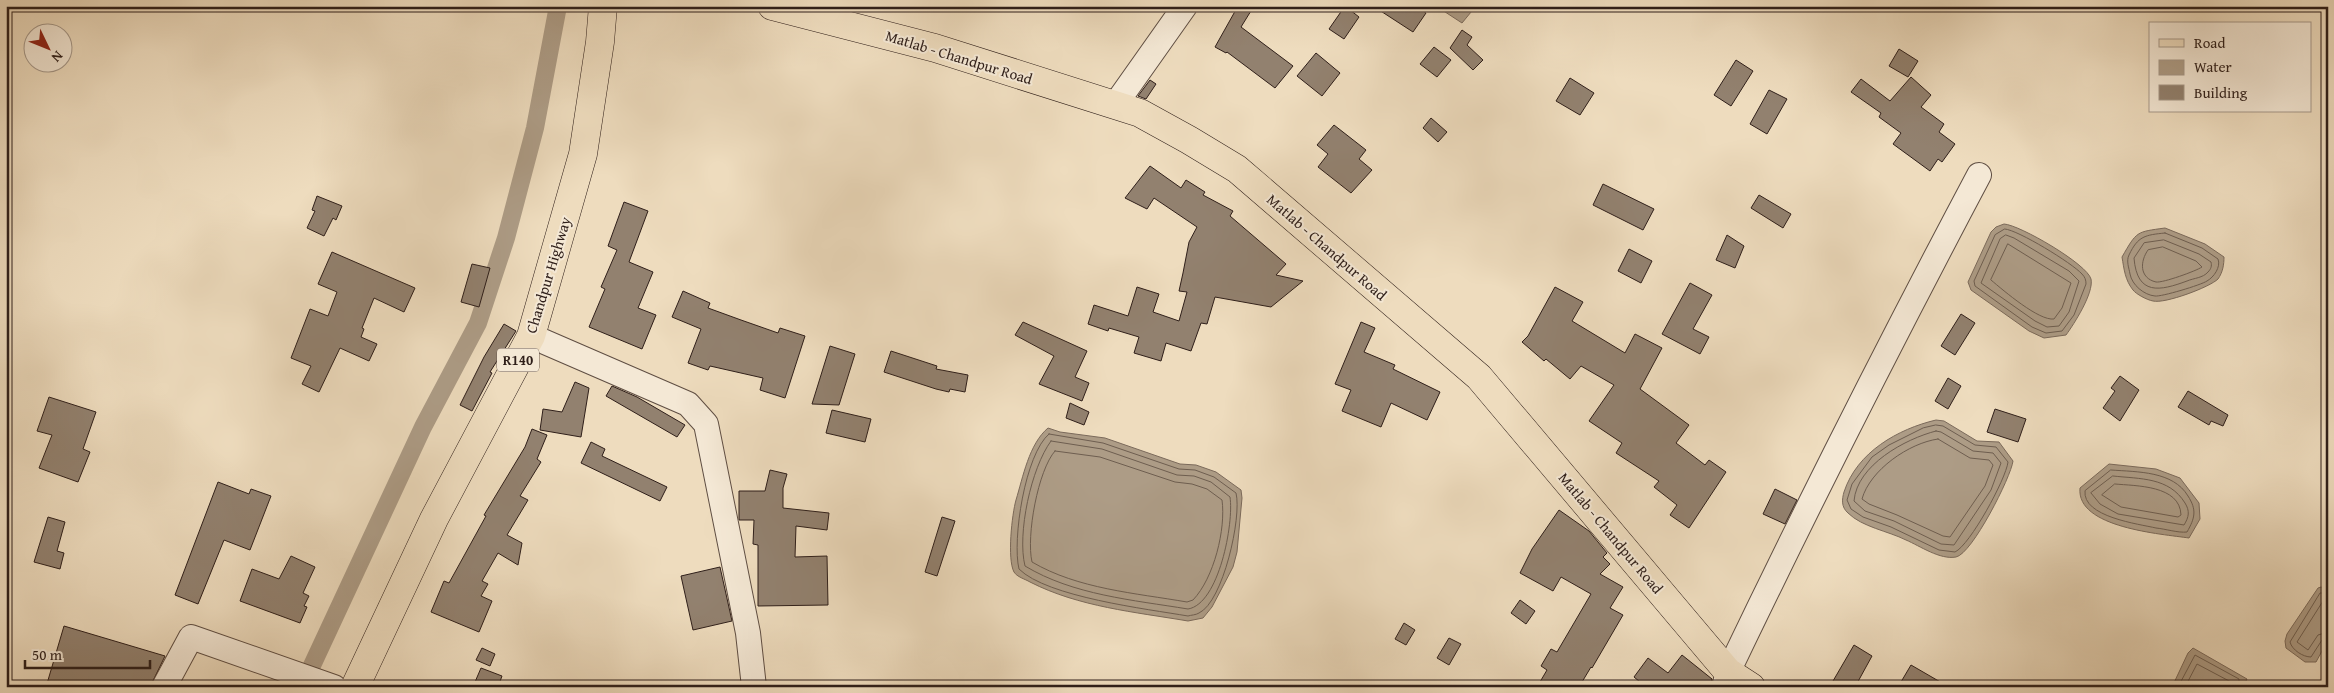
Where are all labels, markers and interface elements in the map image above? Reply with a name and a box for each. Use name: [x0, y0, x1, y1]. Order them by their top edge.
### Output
north arrow: [22, 22, 72, 72]
legend: [2149, 22, 2312, 112]
street label: Matlab - Chandpur Road: [883, 25, 1035, 89]
text: Road: [2194, 32, 2225, 53]
text: N: [47, 47, 68, 68]
text: Water: [2194, 56, 2232, 77]
text: Building: [2194, 82, 2248, 103]
street label: Matlab - Chandpur Road: [1262, 189, 1392, 305]
street label: Chandpur Highway: [520, 214, 576, 336]
road number: R140: [497, 348, 539, 372]
street label: Matlab - Chandpur Road: [1554, 468, 1668, 598]
scale bar: [25, 638, 150, 670]
text: 50 m: [32, 644, 63, 665]

